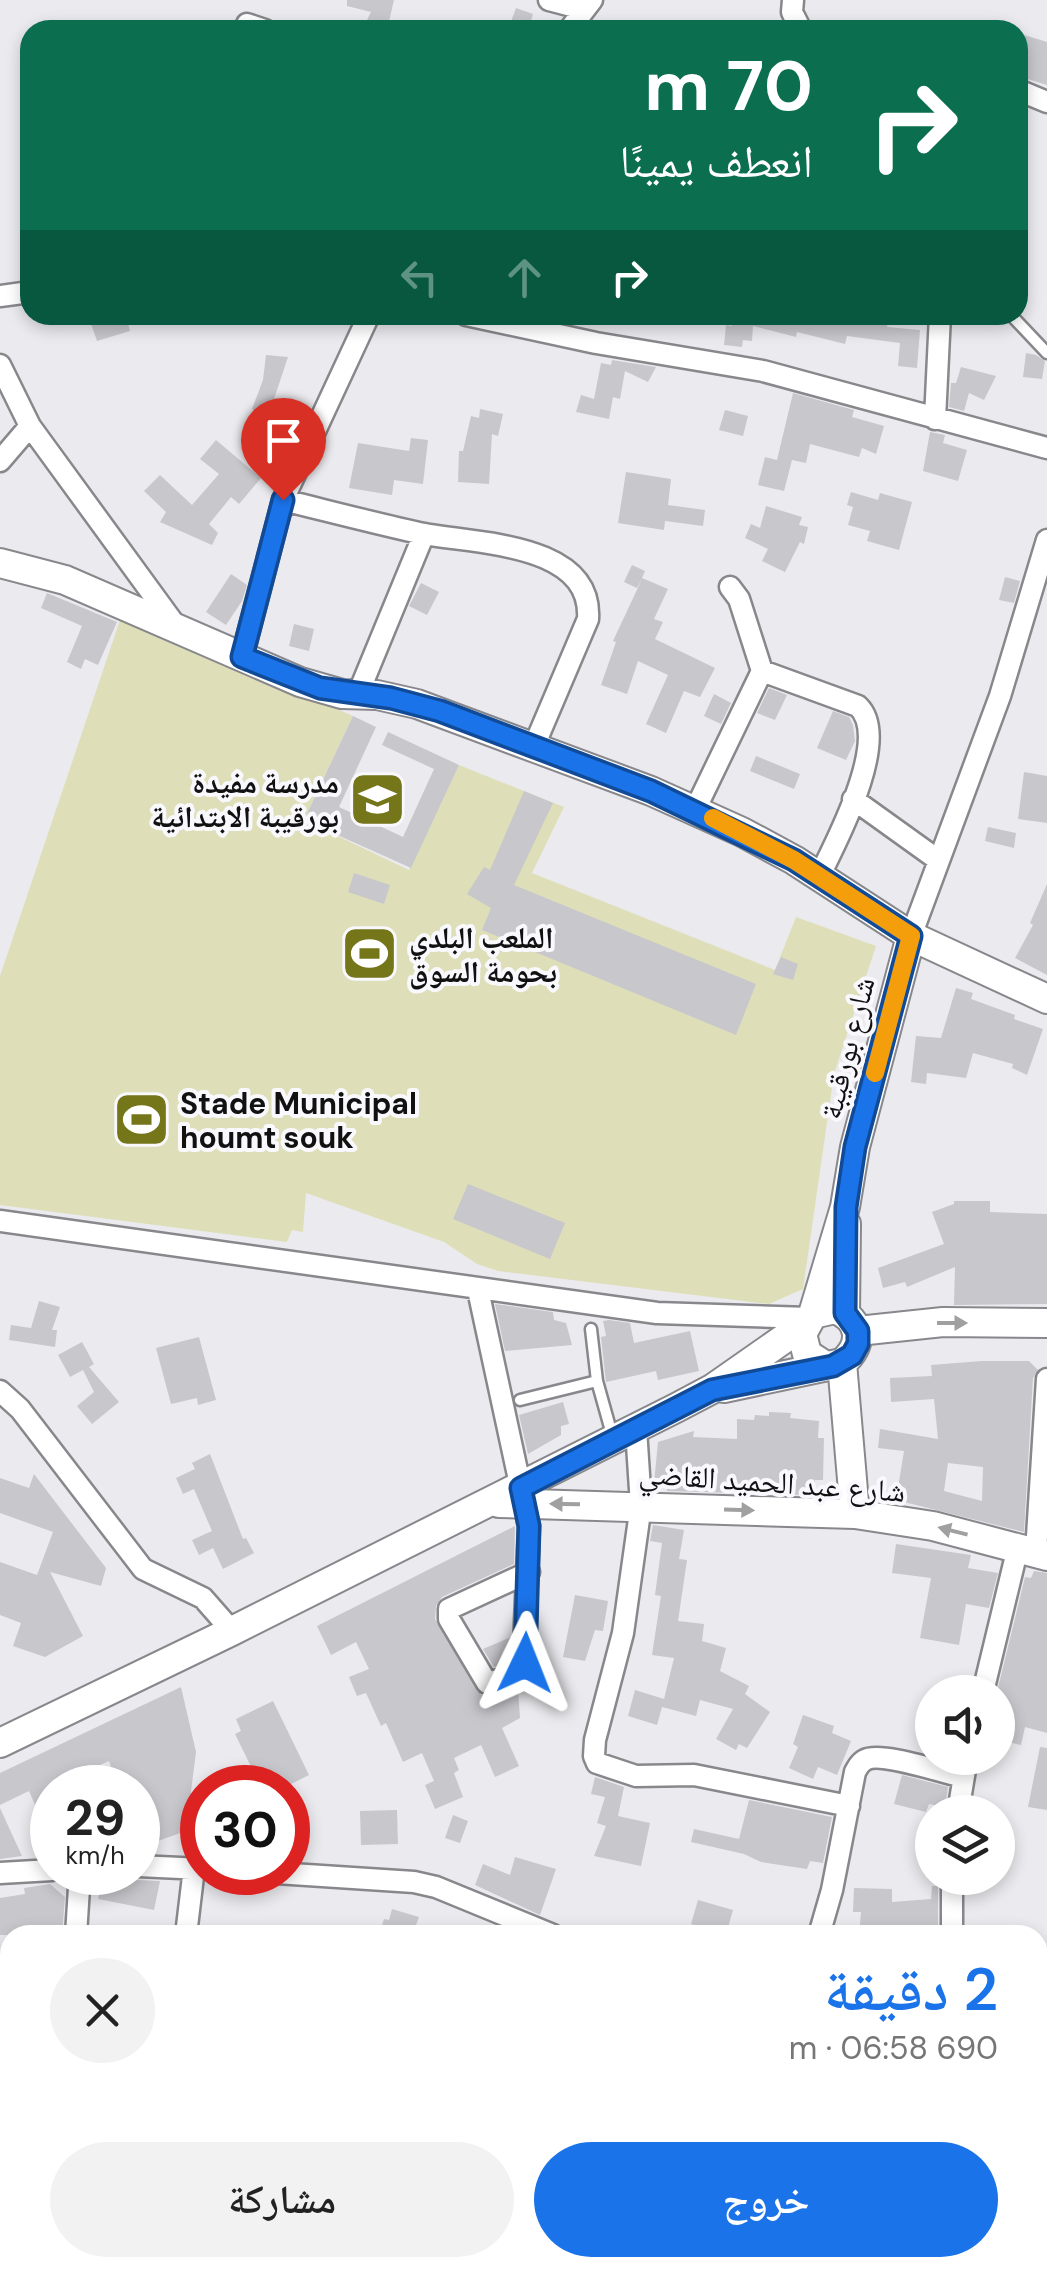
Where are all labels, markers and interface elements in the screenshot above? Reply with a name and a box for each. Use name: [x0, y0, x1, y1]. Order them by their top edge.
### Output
text: 70 m: [644, 41, 813, 132]
icon: right: [848, 60, 978, 190]
text: انعطف يمينًا: [619, 132, 813, 191]
icon: left: [392, 250, 447, 305]
icon: ahead: [497, 250, 552, 305]
icon: right: [602, 250, 657, 305]
pin: [241, 398, 326, 501]
icon: arrive: [256, 413, 311, 468]
place label: مدرسة مفيدة بورقيبة الابتدائية: [151, 763, 339, 836]
school or university icon: مدرسة مفيدة بورقيبة الابتدائية: [348, 769, 408, 829]
place label: الملعب البلدي بحومة السوق: [409, 918, 557, 991]
sports icon: الملعب البلدي بحومة السوق: [340, 924, 400, 984]
street label: شارع بورقيبة: [811, 973, 883, 1123]
place label: Stade Municipal houmt souk: [180, 1084, 417, 1157]
sports icon: Stade Municipal houmt souk: [111, 1090, 171, 1150]
one-way arrow: [937, 1315, 969, 1331]
street label: شارع عبد الحميد القاضي: [637, 1453, 906, 1515]
one-way arrow: [549, 1495, 581, 1511]
one-way arrow: [723, 1503, 755, 1519]
one-way arrow: [937, 1523, 968, 1538]
position arrow: [473, 1611, 577, 1715]
map controls: [915, 1675, 1015, 1895]
button: sound: [915, 1675, 1015, 1775]
speed limit sign: 30: [180, 1765, 310, 1895]
text: 29: [65, 1785, 125, 1851]
button: layers: [915, 1795, 1015, 1895]
text: km/h: [65, 1839, 125, 1872]
text: 2 دقيقة: [824, 1950, 998, 2029]
button: close: [50, 1958, 155, 2063]
text: 690 m · 06:58: [789, 2027, 998, 2069]
button: مشاركة: [50, 2142, 514, 2257]
button: خروج: [534, 2142, 998, 2257]

